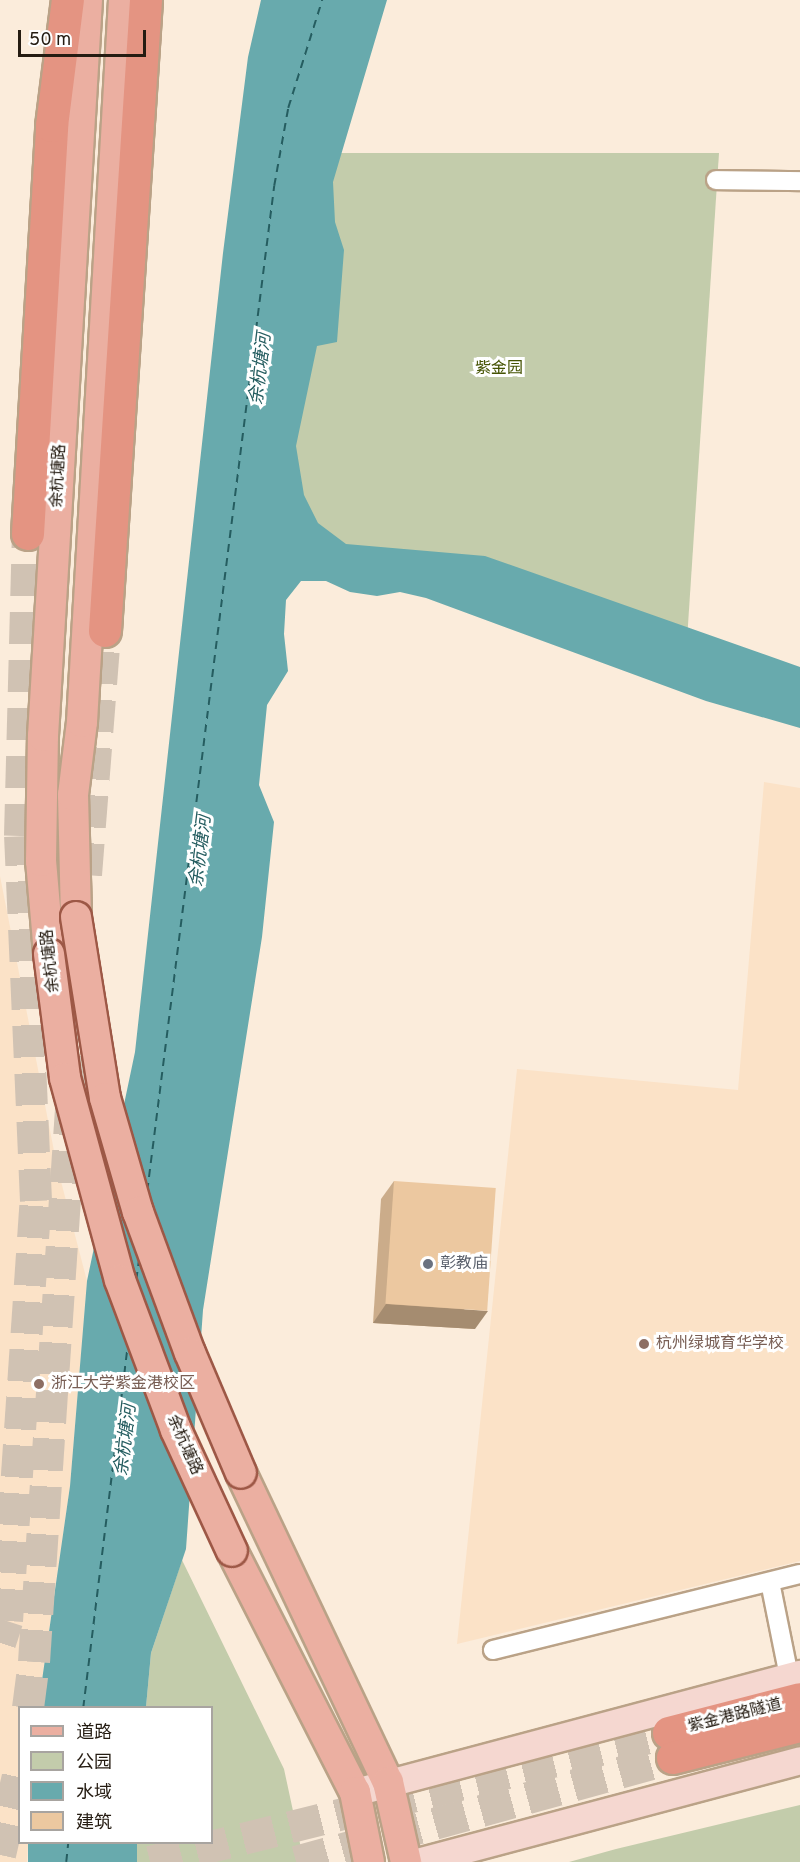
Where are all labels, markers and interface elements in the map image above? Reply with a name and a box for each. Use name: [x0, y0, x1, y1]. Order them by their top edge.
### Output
scale bar: [21, 18, 148, 56]
text: 50 m: [29, 29, 71, 52]
water label: 余杭塘河: [247, 332, 277, 406]
park label: 紫金园: [475, 359, 523, 379]
street label: 余杭塘路: [48, 444, 70, 508]
water label: 余杭塘河: [187, 814, 217, 888]
street label: 余杭塘路: [38, 928, 64, 994]
place label: 彰教庙: [440, 1254, 488, 1274]
marker: 彰教庙: [421, 1257, 435, 1271]
place label: 杭州绿城育华学校: [656, 1334, 784, 1354]
marker: 杭州绿城育华学校: [637, 1337, 651, 1351]
place label: 浙江大学紫金港校区: [51, 1374, 195, 1394]
marker: 浙江大学紫金港校区: [32, 1377, 46, 1391]
water label: 余杭塘河: [112, 1403, 142, 1477]
street label: 余杭塘路: [162, 1412, 206, 1478]
street label: 紫金港路隧道: [686, 1695, 784, 1737]
legend: [18, 1706, 213, 1844]
text: 道路: [76, 1722, 112, 1745]
text: 公园: [76, 1752, 112, 1775]
text: 水域: [76, 1782, 112, 1805]
text: 建筑: [76, 1812, 112, 1835]

